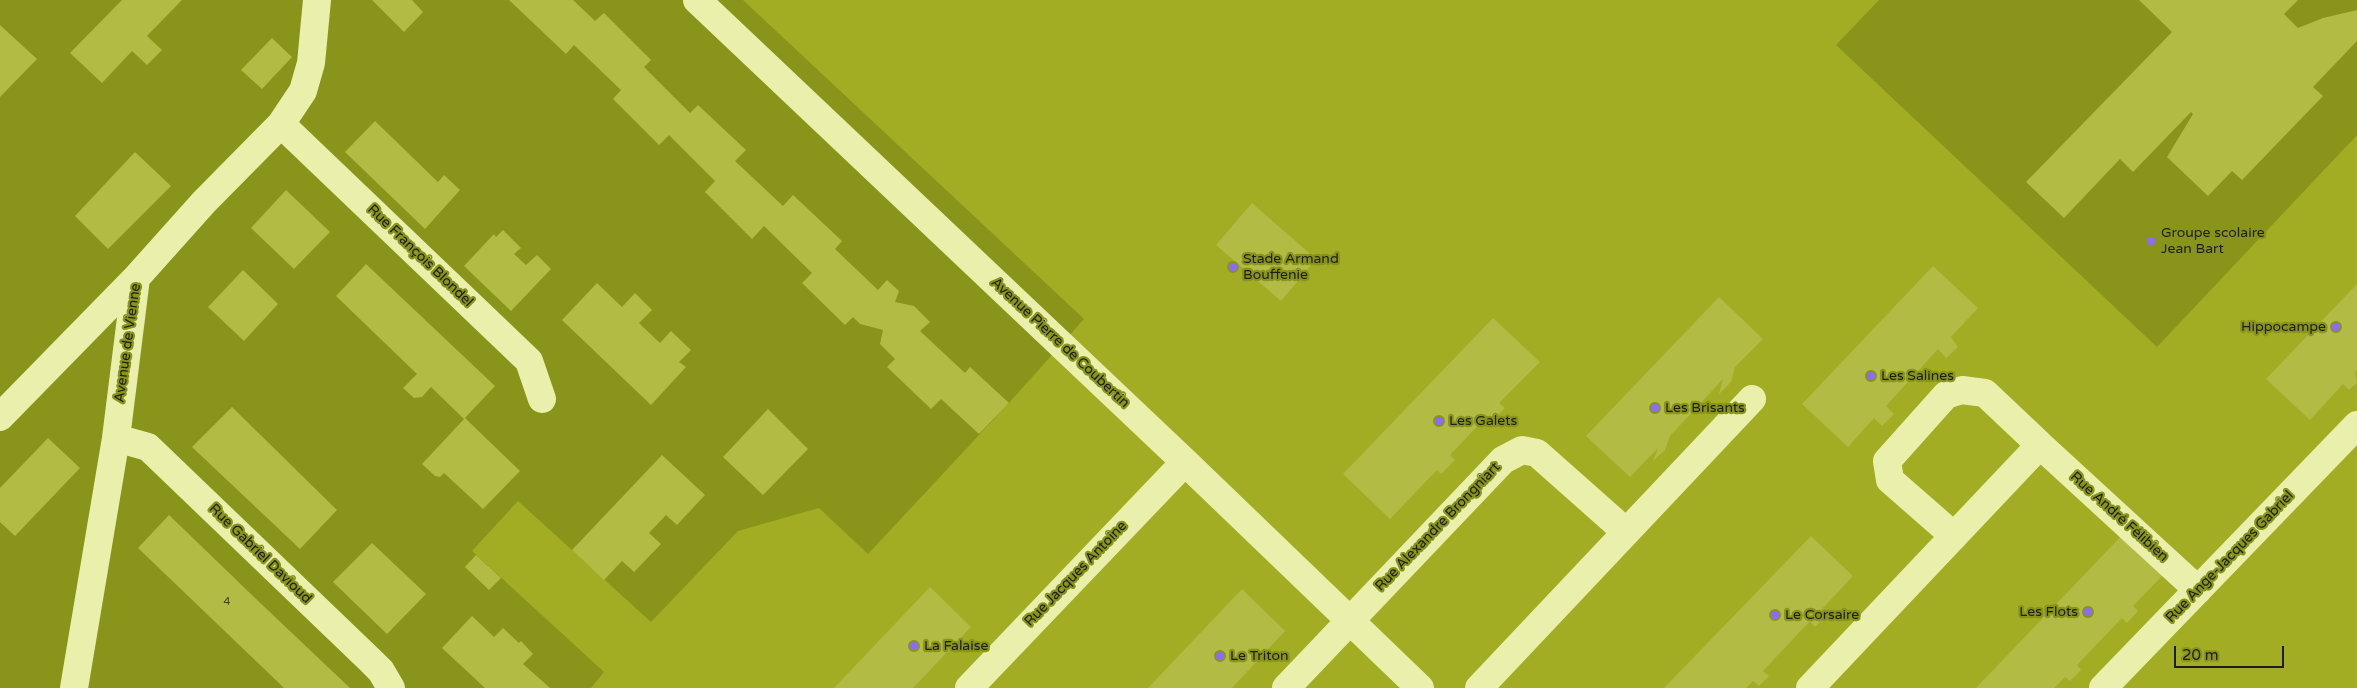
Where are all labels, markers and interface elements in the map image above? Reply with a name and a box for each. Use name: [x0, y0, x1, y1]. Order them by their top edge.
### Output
street label: Rue François Blondel: [364, 201, 476, 311]
place label: Groupe scolaire Jean Bart: [2161, 225, 2265, 258]
marker: Groupe scolaire Jean Bart: [2145, 235, 2157, 247]
place label: Stade Armand Bouffenie: [1243, 251, 1339, 284]
marker: Stade Armand Bouffenie: [1227, 261, 1239, 273]
street label: Avenue Pierre de Coubertin: [987, 274, 1133, 412]
street label: Avenue de Vienne: [111, 282, 145, 404]
place label: Hippocampe: [2241, 319, 2326, 335]
marker: Hippocampe: [2330, 321, 2342, 333]
place label: Les Salines: [1881, 368, 1954, 384]
marker: Les Salines: [1865, 370, 1877, 382]
place label: Les Brisants: [1665, 400, 1745, 416]
marker: Les Brisants: [1649, 402, 1661, 414]
place label: Les Galets: [1449, 413, 1517, 429]
marker: Les Galets: [1433, 415, 1445, 427]
street label: Rue Alexandre Brongniart: [1372, 459, 1504, 595]
street label: Rue André Félibien: [2067, 469, 2171, 565]
street label: Rue Ange-Jacques Gabriel: [2163, 488, 2297, 626]
street label: Rue Gabriel Davioud: [205, 501, 315, 607]
street label: Rue Jacques Antoine: [1021, 518, 1131, 630]
house number: 4: [224, 595, 230, 609]
place label: Les Flots: [2019, 604, 2078, 620]
marker: Les Flots: [2082, 606, 2094, 618]
place label: Le Corsaire: [1785, 607, 1859, 623]
marker: Le Corsaire: [1769, 609, 1781, 621]
scale bar: [2177, 636, 2287, 668]
place label: La Falaise: [924, 638, 988, 654]
marker: La Falaise: [908, 640, 920, 652]
text: 20 m: [2182, 646, 2219, 664]
place label: Le Triton: [1230, 648, 1288, 664]
marker: Le Triton: [1214, 650, 1226, 662]

